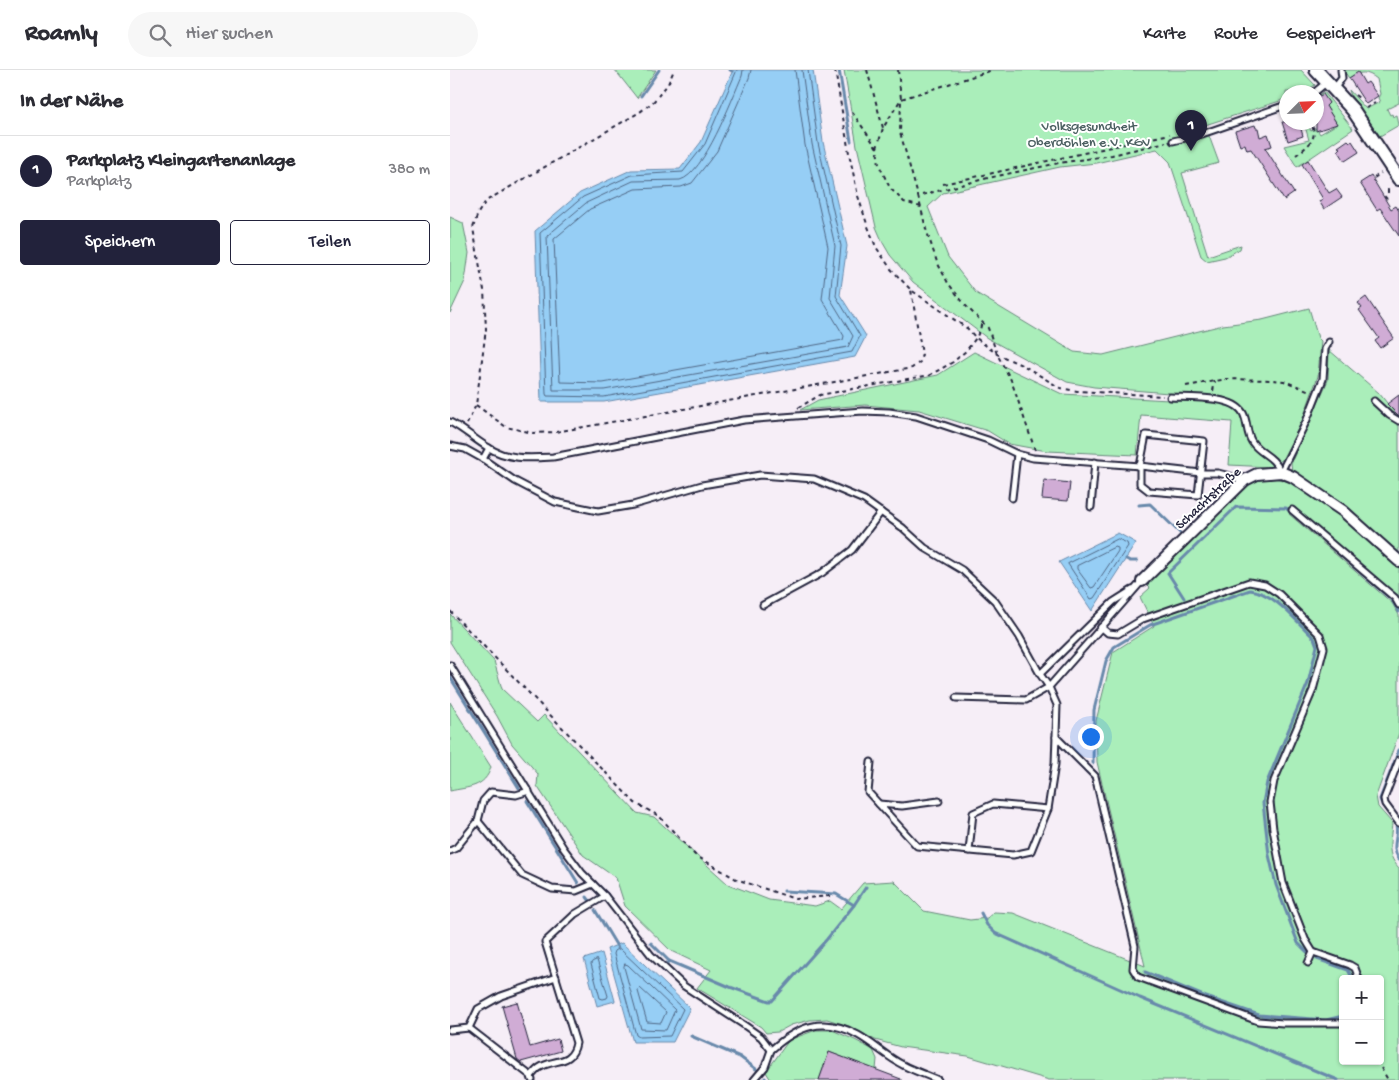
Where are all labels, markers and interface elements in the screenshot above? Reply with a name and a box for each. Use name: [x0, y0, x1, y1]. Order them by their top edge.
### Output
search box: [128, 12, 478, 57]
text: Roamly: [25, 20, 98, 49]
icon: search: [146, 21, 174, 49]
text: Hier suchen: [186, 23, 273, 46]
text: Karte: [1143, 24, 1186, 45]
text: Route: [1214, 24, 1258, 45]
text: Gespeichert: [1286, 24, 1374, 45]
north arrow: [1279, 85, 1324, 130]
text: In der Nähe: [20, 90, 123, 115]
pin: 1: [1175, 110, 1207, 151]
park label: Volksgesundheit Oberdöhlen e.V. KGV: [1028, 119, 1151, 152]
text: Parkplatz Kleingartenanlage: [67, 150, 295, 173]
text: 1: [33, 161, 39, 180]
text: 380 m: [389, 161, 430, 180]
text: Parkplatz: [67, 173, 131, 192]
button: Speichern: [20, 220, 220, 265]
button: Teilen: [230, 220, 430, 265]
street label: Schachtstraße: [1173, 464, 1246, 534]
your location: [1078, 724, 1104, 750]
map controls: [1339, 975, 1384, 1065]
button: +: [1339, 975, 1384, 1020]
button: −: [1339, 1020, 1384, 1065]

